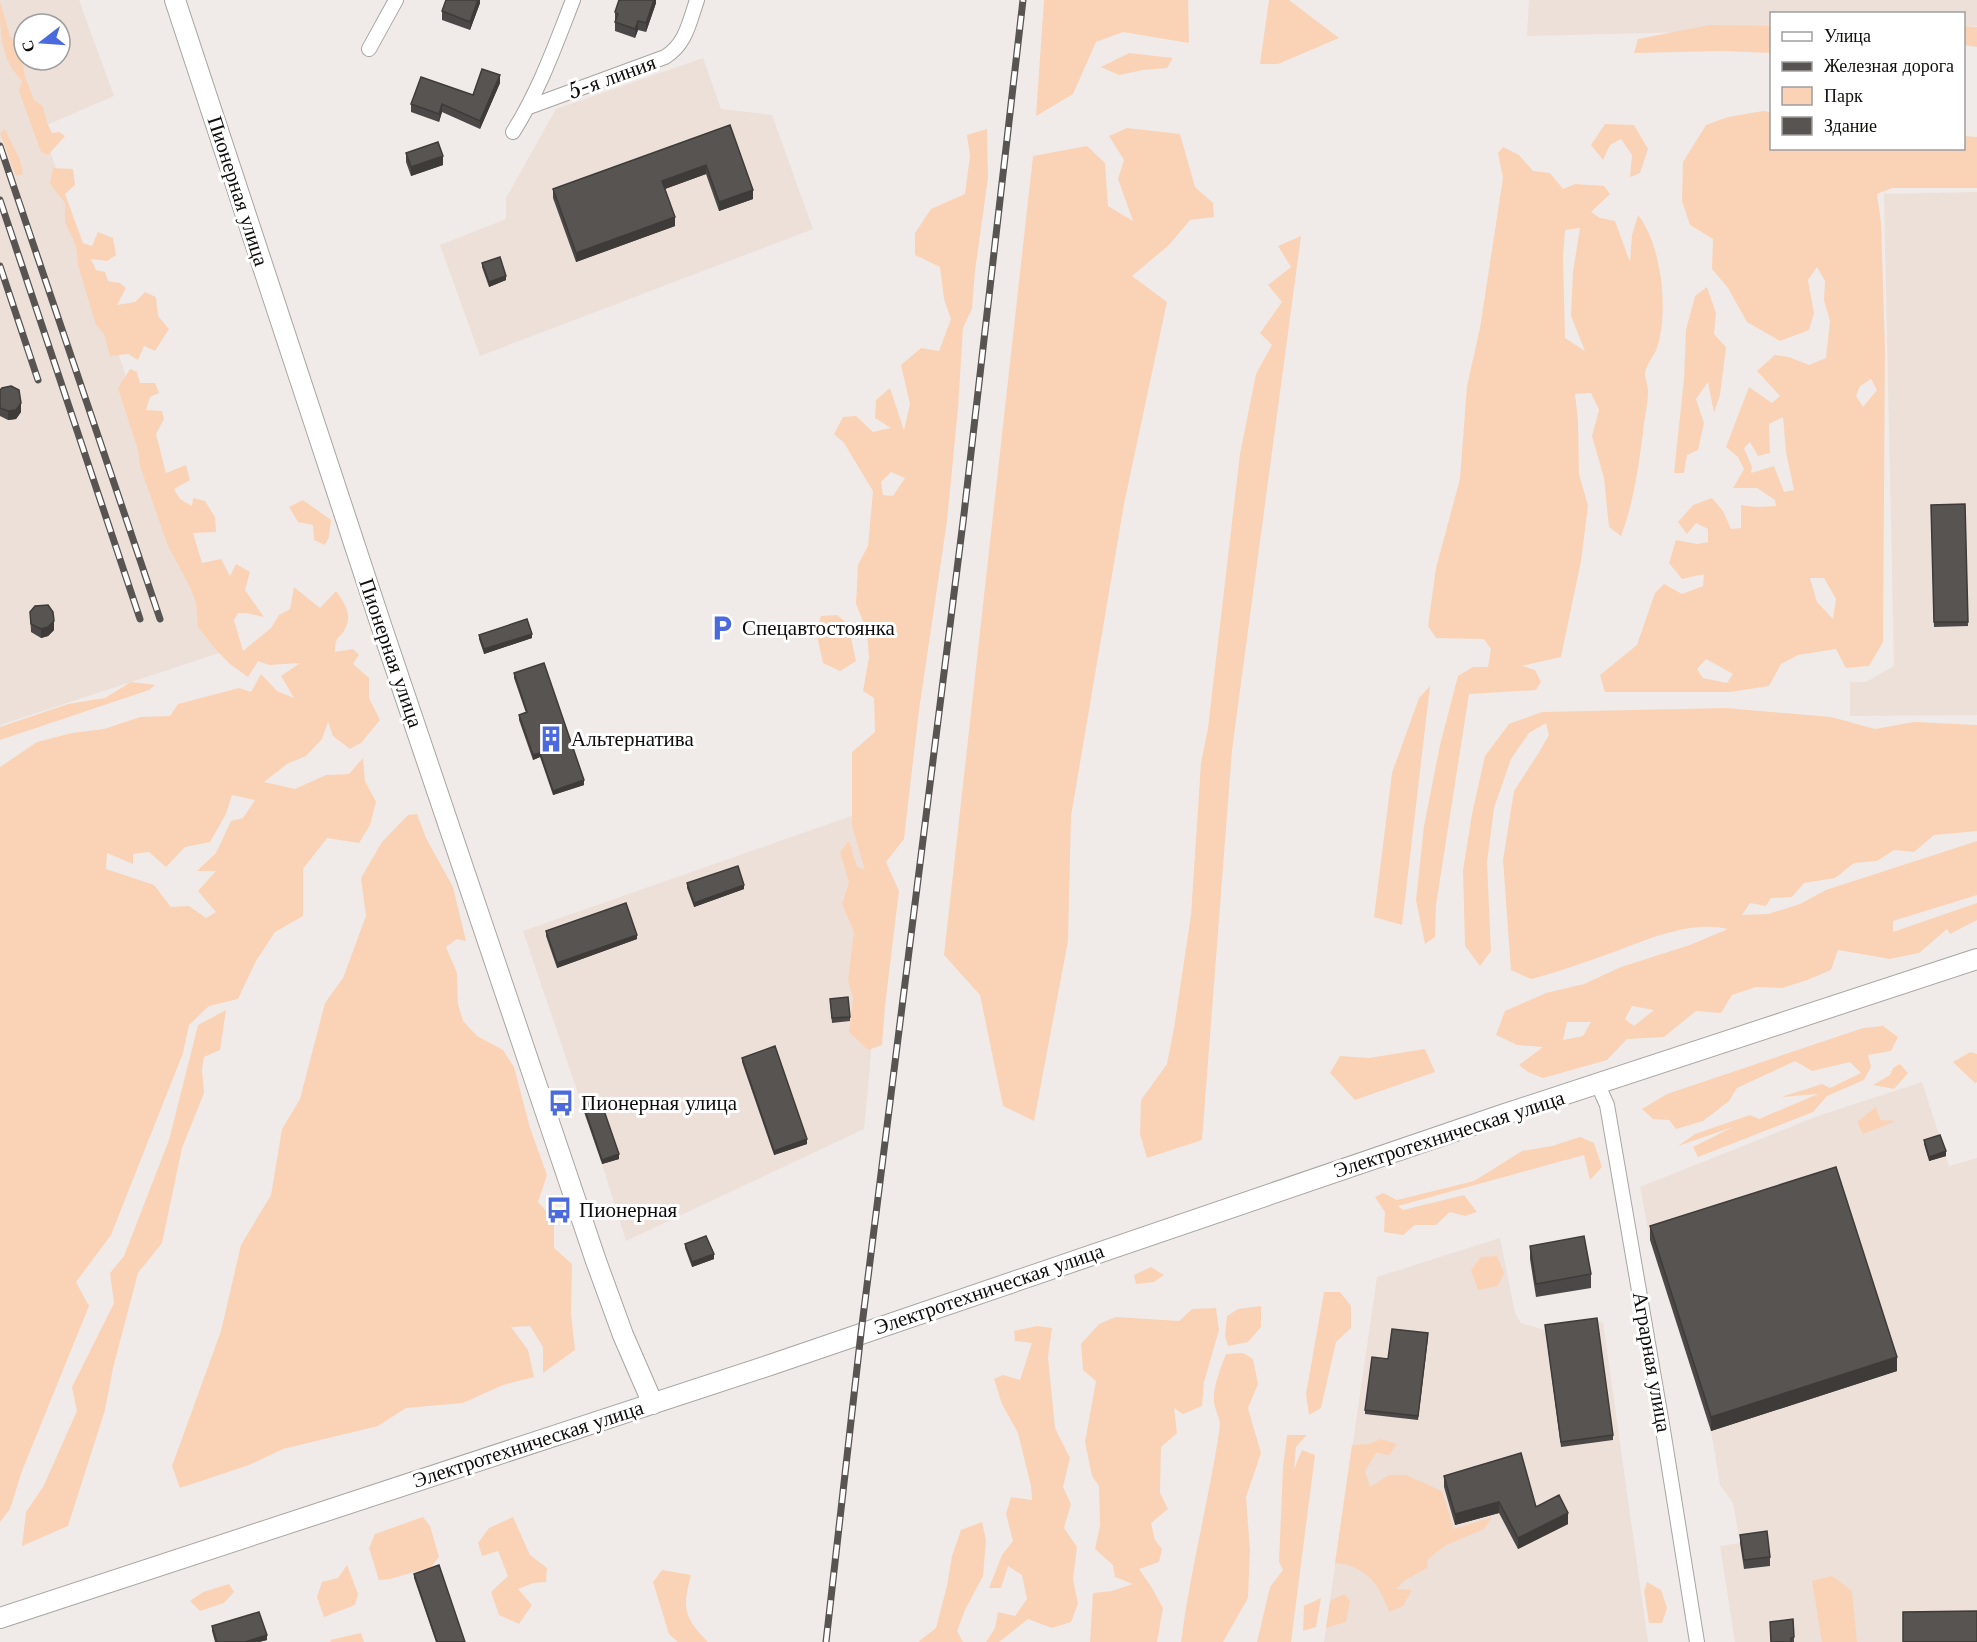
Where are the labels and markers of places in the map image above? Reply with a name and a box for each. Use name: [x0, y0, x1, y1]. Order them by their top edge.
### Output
parking icon: Спецавтостоянка: [707, 613, 737, 643]
place label: Спецавтостоянка: [742, 615, 896, 641]
building icon: Альтернатива: [536, 724, 566, 754]
place label: Альтернатива: [571, 726, 694, 752]
bus stop icon: Пионерная улица: [546, 1088, 576, 1118]
place label: Пионерная улица: [581, 1090, 738, 1116]
bus stop icon: Пионерная: [544, 1195, 574, 1225]
place label: Пионерная: [579, 1197, 678, 1223]

